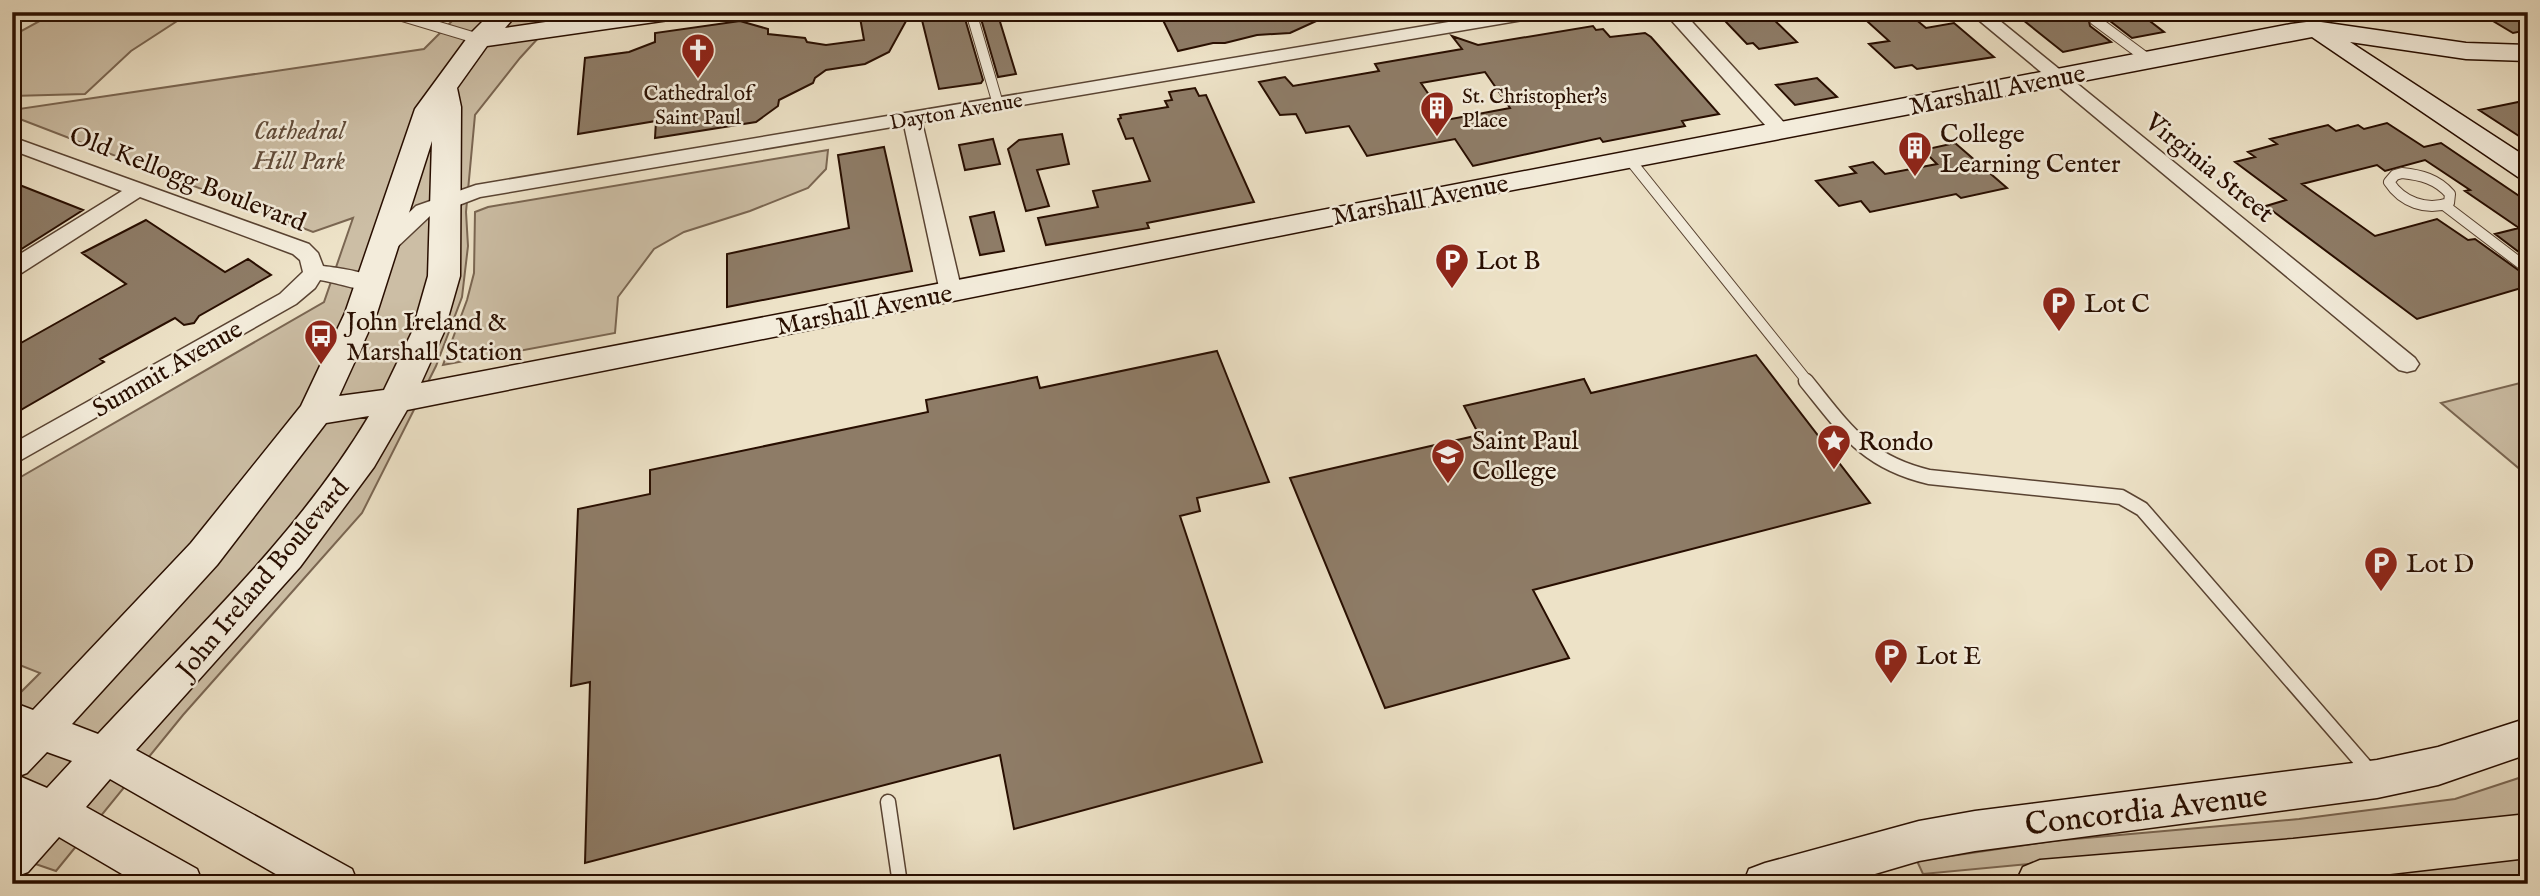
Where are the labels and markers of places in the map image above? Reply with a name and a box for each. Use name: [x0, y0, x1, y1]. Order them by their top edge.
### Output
church icon: Cathedral of Saint Paul: [679, 31, 717, 80]
place label: Cathedral of Saint Paul: [643, 81, 756, 132]
place label: St. Christopher's Place: [1462, 84, 1607, 135]
building icon: St. Christopher's Place: [1418, 89, 1456, 138]
place label: College Learning Center: [1940, 118, 2121, 181]
building icon: College Learning Center: [1896, 129, 1934, 178]
parking icon: Lot B: [1433, 241, 1471, 290]
place label: Lot B: [1476, 245, 1541, 278]
parking icon: Lot C: [2040, 284, 2078, 333]
place label: Lot C: [2084, 288, 2150, 321]
place label: John Ireland & Marshall Station: [343, 306, 523, 369]
bus stop icon: John Ireland & Marshall Station: [302, 317, 340, 366]
place icon: Rondo: [1815, 422, 1853, 471]
place label: Saint Paul College: [1472, 425, 1579, 488]
place label: Rondo: [1858, 426, 1933, 459]
school or university icon: Saint Paul College: [1429, 436, 1467, 485]
parking icon: Lot D: [2362, 544, 2400, 593]
place label: Lot D: [2406, 548, 2474, 581]
parking icon: Lot E: [1872, 636, 1910, 685]
place label: Lot E: [1916, 640, 1981, 673]

